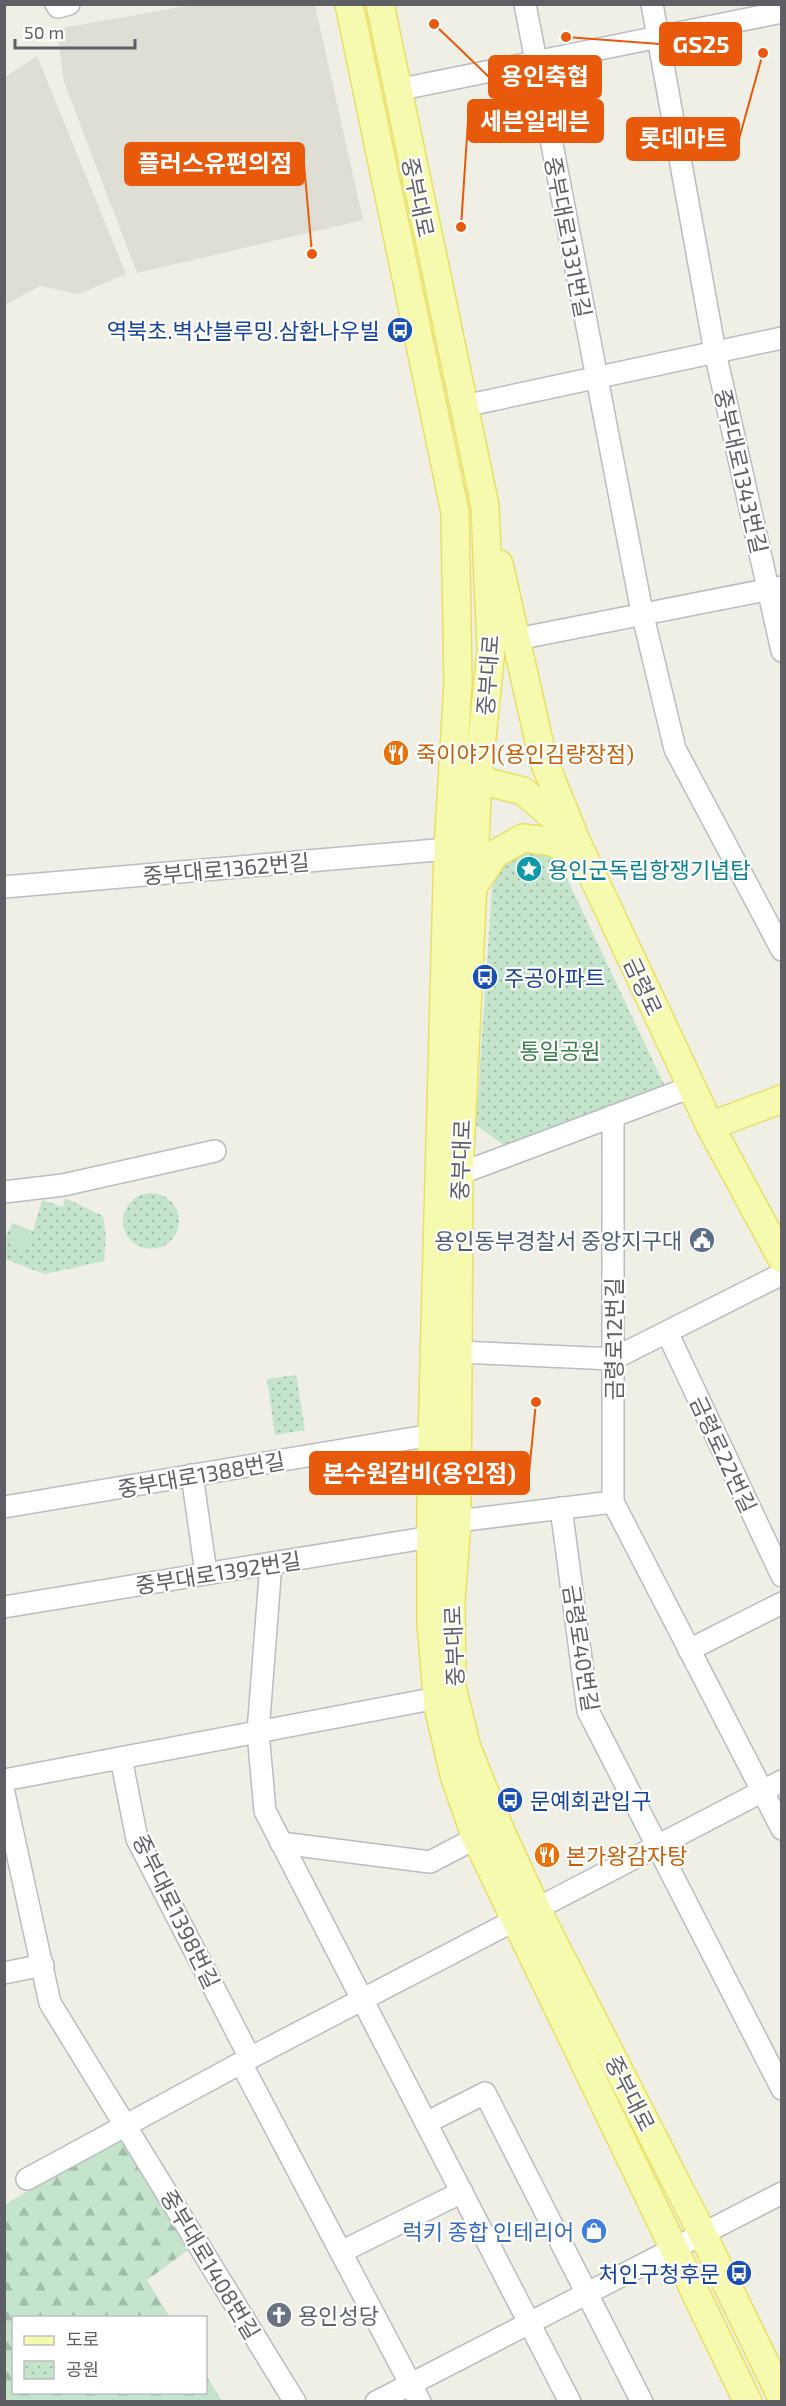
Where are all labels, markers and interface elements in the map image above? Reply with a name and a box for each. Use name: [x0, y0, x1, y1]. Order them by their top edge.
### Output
scale bar: [15, 12, 135, 50]
text: 50 m: [24, 21, 64, 43]
callout: GS25: [660, 23, 741, 65]
text: GS25: [673, 29, 729, 58]
callout: 용인축협: [489, 56, 601, 98]
text: 용인축협: [501, 61, 589, 90]
callout: 세븐일레븐: [468, 100, 603, 142]
text: 세븐일레븐: [480, 106, 590, 135]
callout: 롯데마트: [627, 118, 739, 160]
text: 롯데마트: [639, 123, 727, 152]
callout: 플러스유편의점: [125, 143, 304, 185]
text: 플러스유편의점: [138, 148, 292, 177]
street label: 중부대로1331번길: [541, 154, 597, 320]
street label: 중부대로: [398, 155, 440, 239]
bus stop icon: 역북초.벽산블루밍.삼환나우빌: [385, 315, 415, 345]
place label: 역북초.벽산블루밍.삼환나우빌: [107, 317, 380, 343]
street label: 중부대로1343번길: [710, 386, 774, 556]
street label: 중부대로: [471, 634, 503, 716]
restaurant icon: 죽이야기(용인김량장점): [381, 738, 411, 768]
place label: 죽이야기(용인김량장점): [416, 740, 634, 766]
street label: 중부대로1362번길: [141, 848, 311, 888]
place icon: 용인군독립항쟁기념탑: [514, 854, 544, 884]
place label: 용인군독립항쟁기념탑: [548, 856, 750, 882]
street label: 금령로: [619, 953, 669, 1019]
bus stop icon: 주공아파트: [470, 962, 500, 992]
place label: 주공아파트: [504, 964, 605, 990]
park label: 통일공원: [520, 1037, 600, 1063]
street label: 중부대로: [446, 1119, 474, 1201]
public building icon: 용인동부경찰서 중앙지구대: [687, 1225, 717, 1255]
place label: 용인동부경찰서 중앙지구대: [434, 1227, 682, 1253]
street label: 금령로12번길: [600, 1278, 626, 1400]
street label: 금령로22번길: [686, 1391, 762, 1517]
street label: 중부대로1388번길: [115, 1447, 287, 1501]
callout: 본수원갈비(용인점): [310, 1452, 529, 1494]
text: 본수원갈비(용인점): [322, 1458, 516, 1487]
street label: 중부대로1392번길: [133, 1546, 303, 1598]
street label: 금령로40번길: [559, 1583, 605, 1713]
street label: 중부대로: [439, 1605, 467, 1687]
bus stop icon: 문예회관입구: [495, 1785, 525, 1815]
place label: 문예회관입구: [530, 1787, 651, 1813]
street label: 중부대로1398번길: [128, 1830, 226, 1992]
restaurant icon: 본가왕감자탕: [532, 1840, 562, 1870]
place label: 본가왕감자탕: [566, 1842, 687, 1868]
street label: 중부대로: [601, 2051, 661, 2135]
street label: 중부대로1408번길: [156, 2184, 266, 2344]
shop icon: 럭키 종합 인테리어: [579, 2216, 609, 2246]
place label: 럭키 종합 인테리어: [402, 2218, 574, 2244]
bus stop icon: 처인구청후문: [724, 2258, 754, 2288]
place label: 처인구청후문: [599, 2260, 720, 2286]
church icon: 용인성당: [264, 2300, 294, 2330]
place label: 용인성당: [298, 2302, 379, 2328]
legend: [12, 2316, 207, 2394]
text: 도로: [66, 2328, 99, 2350]
text: 공원: [66, 2358, 99, 2380]

